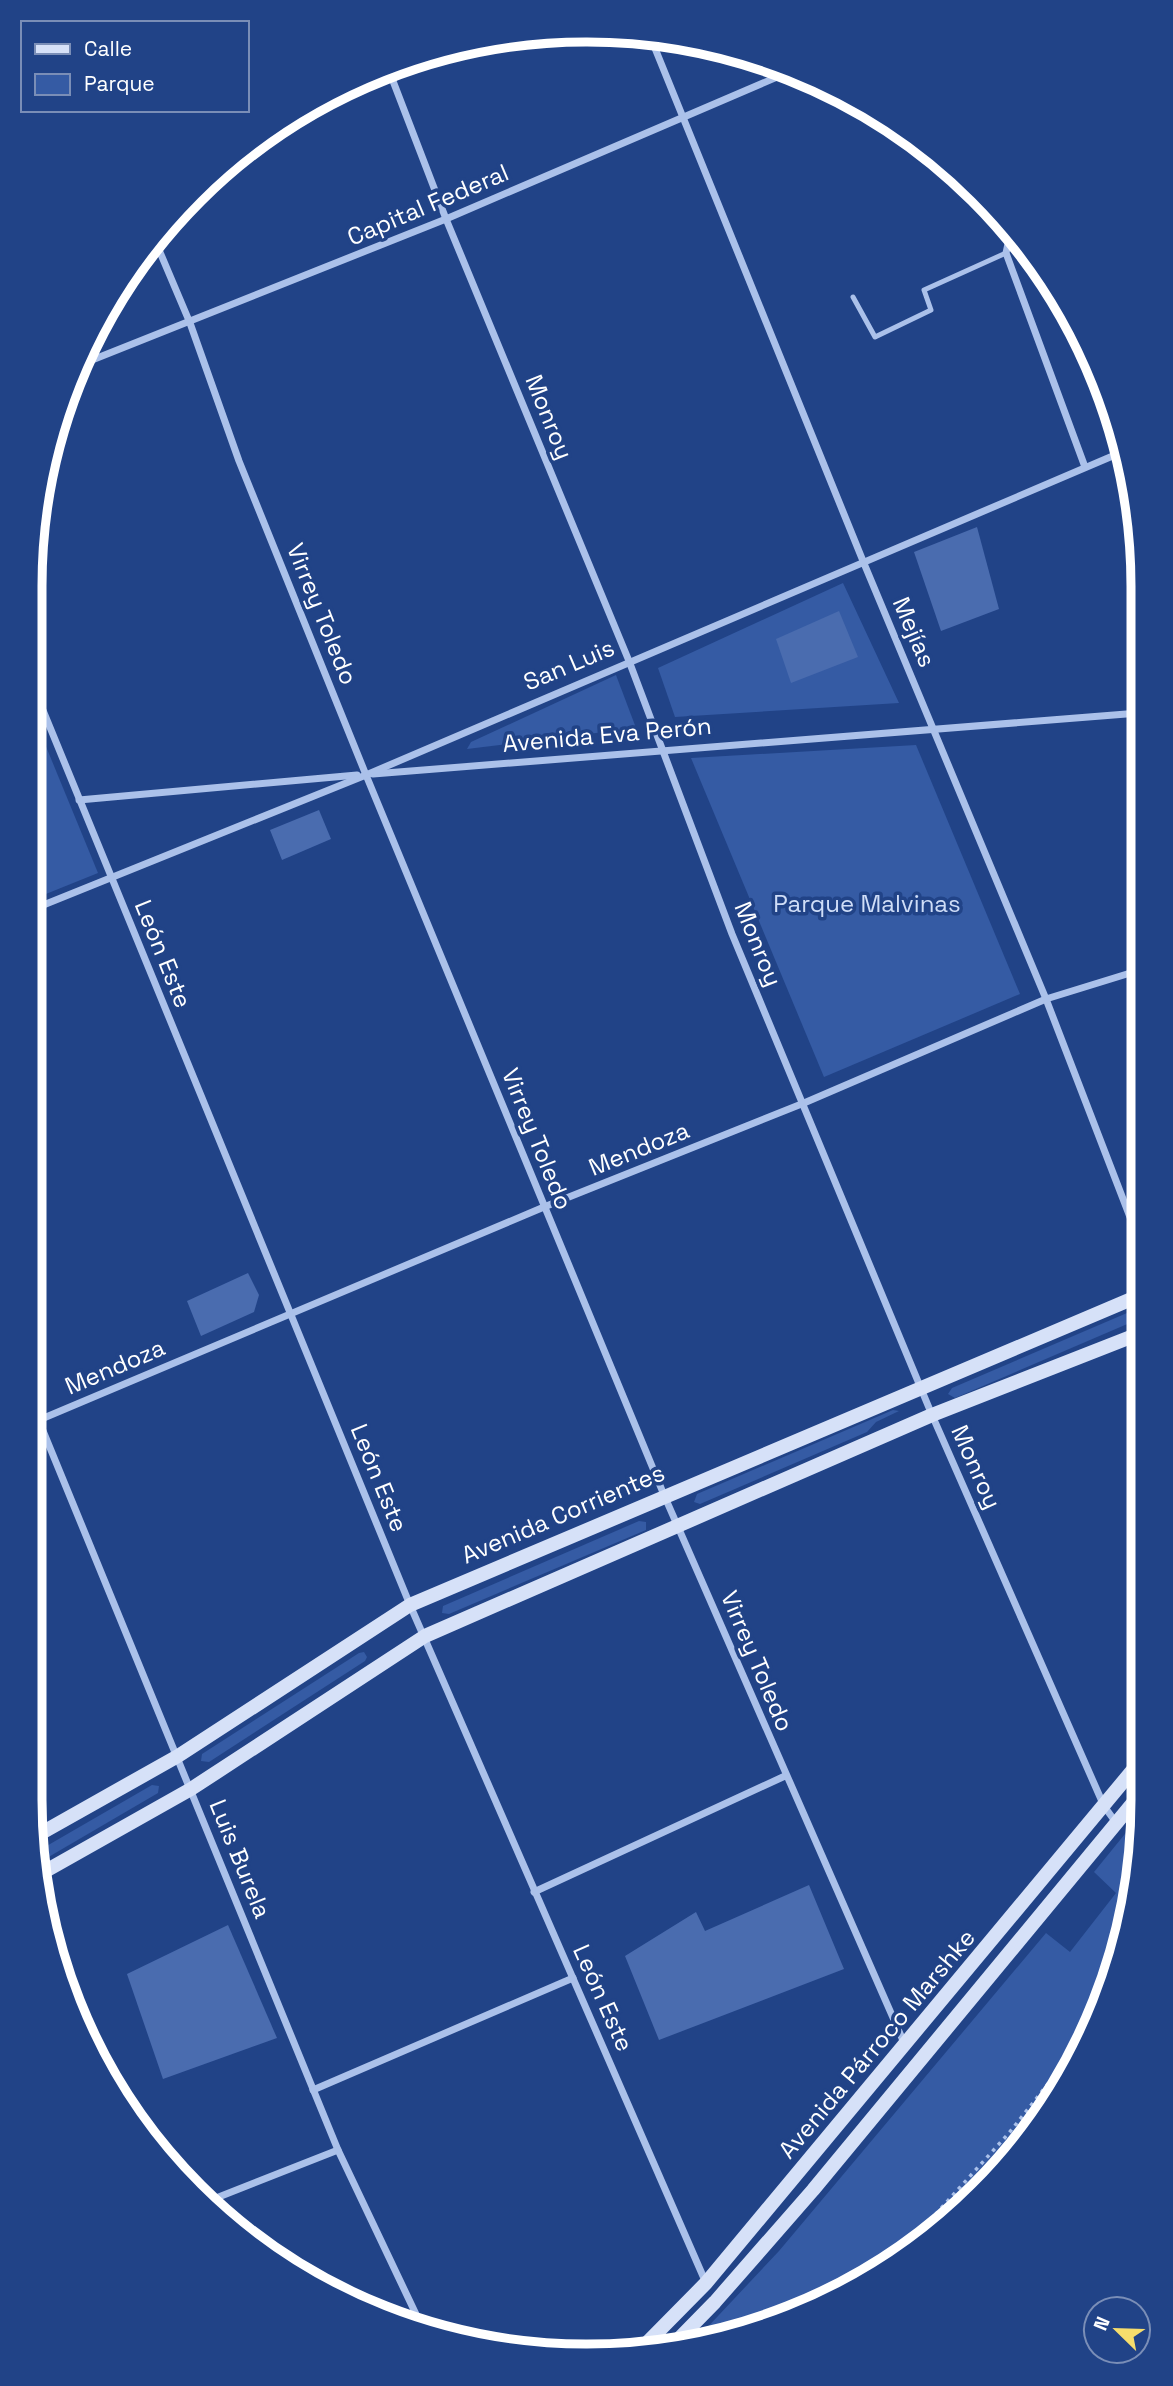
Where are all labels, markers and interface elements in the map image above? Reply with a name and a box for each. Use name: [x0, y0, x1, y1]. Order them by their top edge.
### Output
legend: [21, 21, 248, 112]
text: Calle: [84, 35, 132, 62]
text: Parque: [84, 70, 155, 97]
street label: Capital Federal: [342, 157, 513, 252]
street label: Monroy: [519, 370, 580, 464]
street label: Virrey Toledo: [280, 539, 365, 689]
street label: Mejías: [886, 592, 943, 672]
street label: San Luis: [519, 632, 619, 697]
street label: Avenida Eva Perón: [501, 710, 713, 759]
park label: Parque Malvinas: [773, 888, 961, 919]
street label: León Este: [128, 895, 199, 1012]
street label: Monroy: [728, 897, 789, 991]
street label: Virrey Toledo: [495, 1064, 580, 1214]
street label: Mendoza: [584, 1114, 694, 1183]
street label: Mendoza: [60, 1332, 170, 1401]
street label: León Este: [344, 1419, 415, 1536]
street label: Monroy: [944, 1420, 1009, 1514]
street label: Avenida Corrientes: [457, 1457, 669, 1570]
street label: Virrey Toledo: [714, 1586, 801, 1736]
street label: Luis Burela: [203, 1795, 278, 1923]
street label: Avenida Párroco Marshke: [771, 1922, 982, 2165]
street label: León Este: [566, 1940, 641, 2056]
north arrow: [1082, 2295, 1152, 2365]
text: N: [1088, 2313, 1116, 2334]

